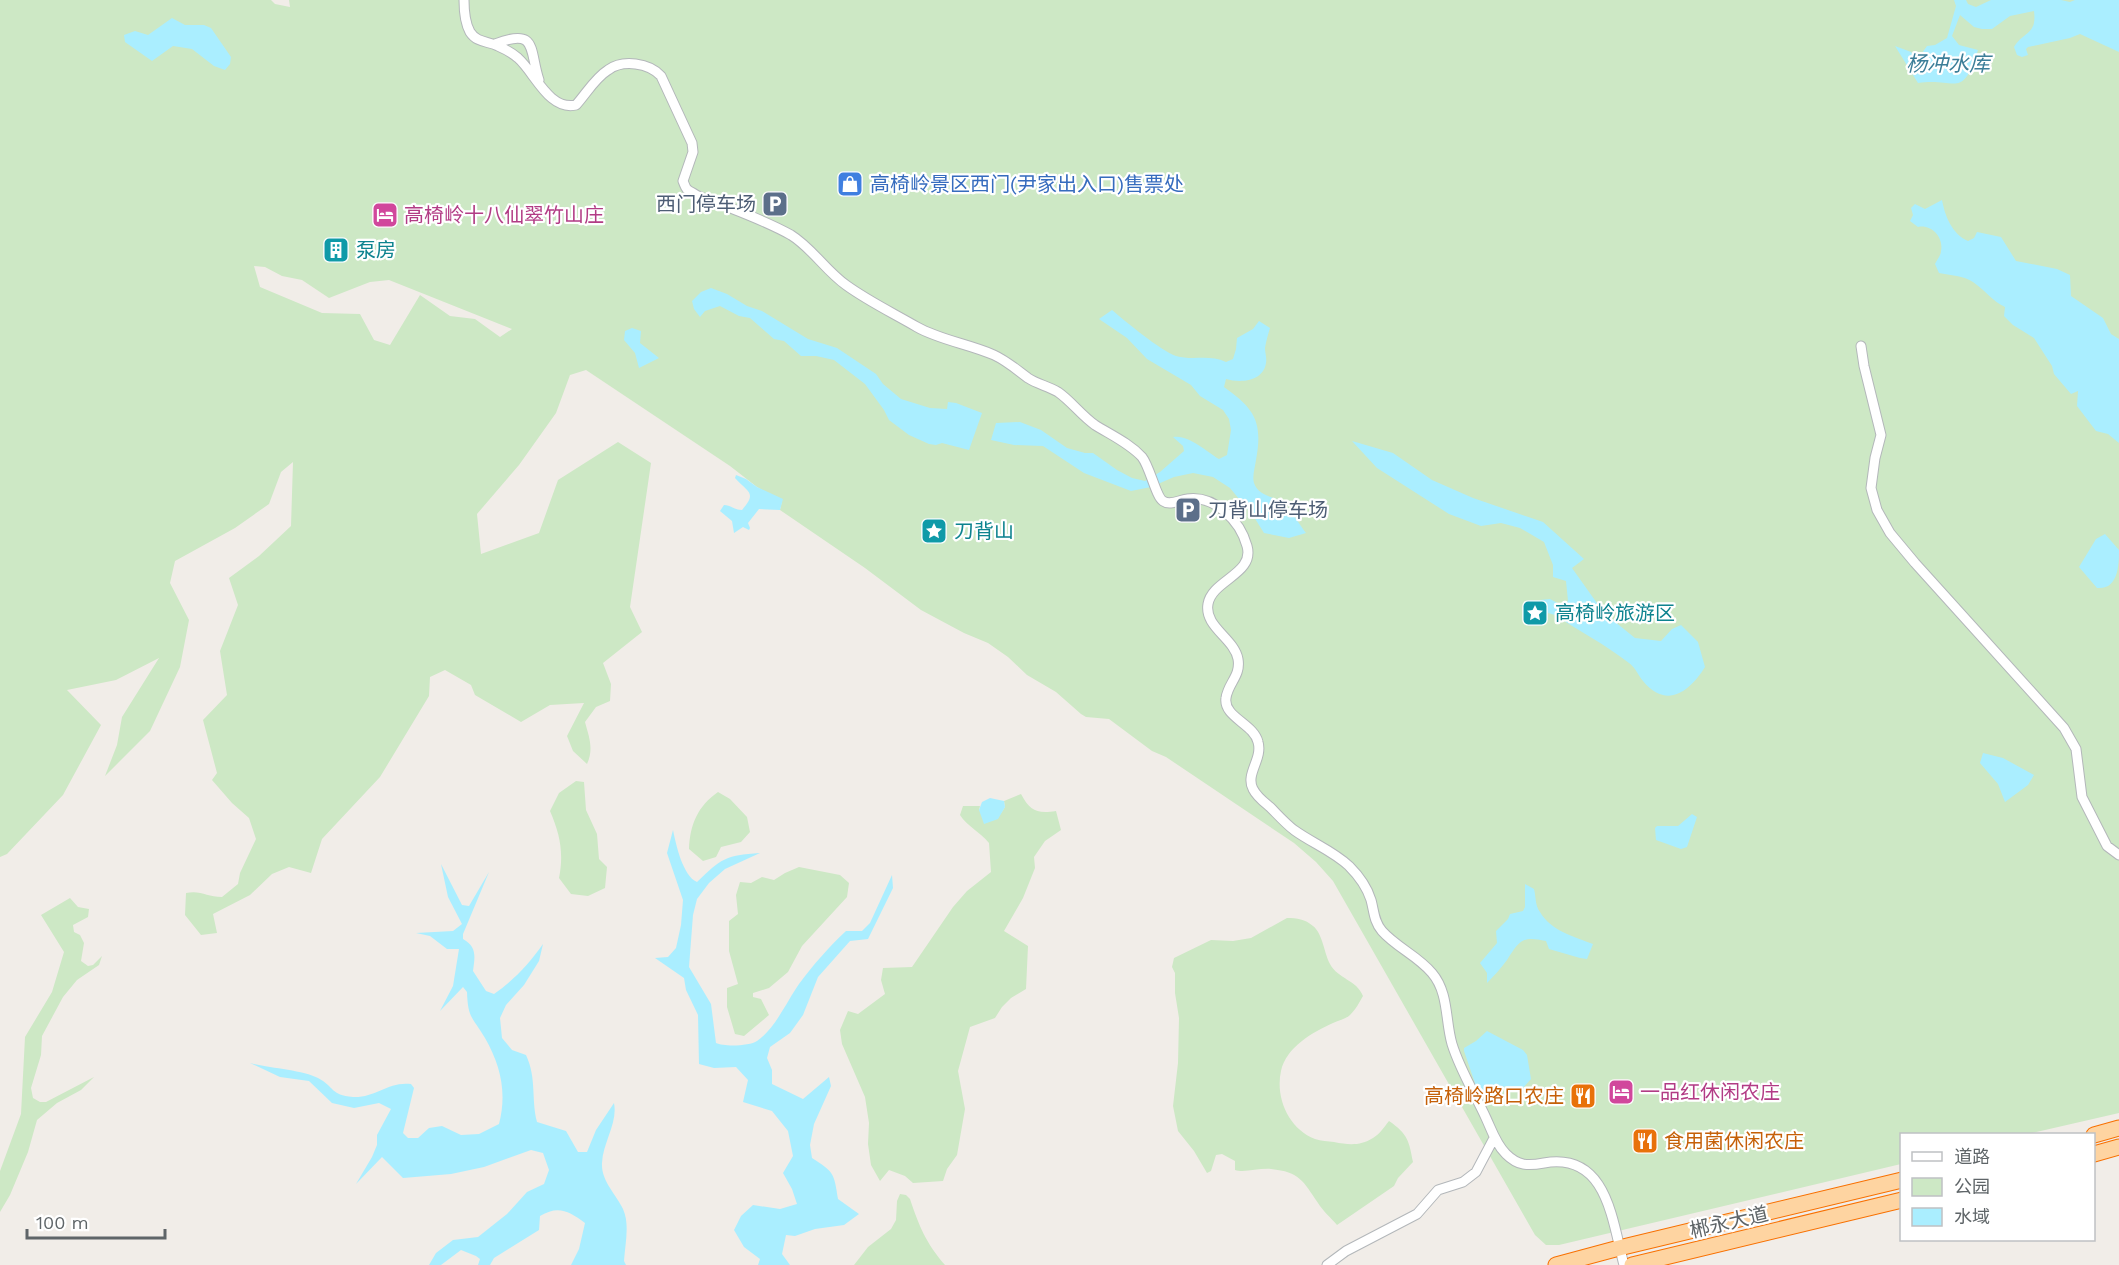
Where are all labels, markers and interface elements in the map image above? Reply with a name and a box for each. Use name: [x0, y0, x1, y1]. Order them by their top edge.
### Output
water label: 杨冲水库: [1906, 51, 1993, 76]
shop icon: 高椅岭景区西门(尹家出入口)售票处: [835, 169, 865, 199]
place label: 高椅岭景区西门(尹家出入口)售票处: [870, 172, 1184, 196]
parking icon: 西门停车场: [760, 189, 790, 219]
place label: 西门停车场: [656, 192, 756, 216]
hotel icon: 高椅岭十八仙翠竹山庄: [370, 200, 400, 230]
place label: 高椅岭十八仙翠竹山庄: [404, 203, 604, 227]
building icon: 泵房: [321, 235, 351, 265]
place label: 泵房: [356, 238, 396, 262]
parking icon: 刀背山停车场: [1173, 495, 1203, 525]
place label: 刀背山停车场: [1208, 498, 1328, 522]
place icon: 刀背山: [919, 516, 949, 546]
place label: 刀背山: [954, 519, 1014, 543]
place icon: 高椅岭旅游区: [1520, 598, 1550, 628]
place label: 高椅岭旅游区: [1555, 601, 1675, 625]
hotel icon: 一品红休闲农庄: [1606, 1077, 1636, 1107]
place label: 一品红休闲农庄: [1640, 1080, 1780, 1104]
restaurant icon: 高椅岭路口农庄: [1568, 1081, 1598, 1111]
place label: 高椅岭路口农庄: [1424, 1084, 1564, 1108]
restaurant icon: 食用菌休闲农庄: [1630, 1126, 1660, 1156]
place label: 食用菌休闲农庄: [1664, 1129, 1804, 1153]
legend: [1900, 1133, 2095, 1241]
text: 道路: [1954, 1146, 1990, 1167]
text: 公园: [1954, 1176, 1990, 1197]
street label: 郴永大道: [1687, 1201, 1771, 1243]
scale bar: [27, 1202, 165, 1240]
text: 水域: [1954, 1206, 1990, 1227]
text: 100 m: [36, 1212, 89, 1233]

